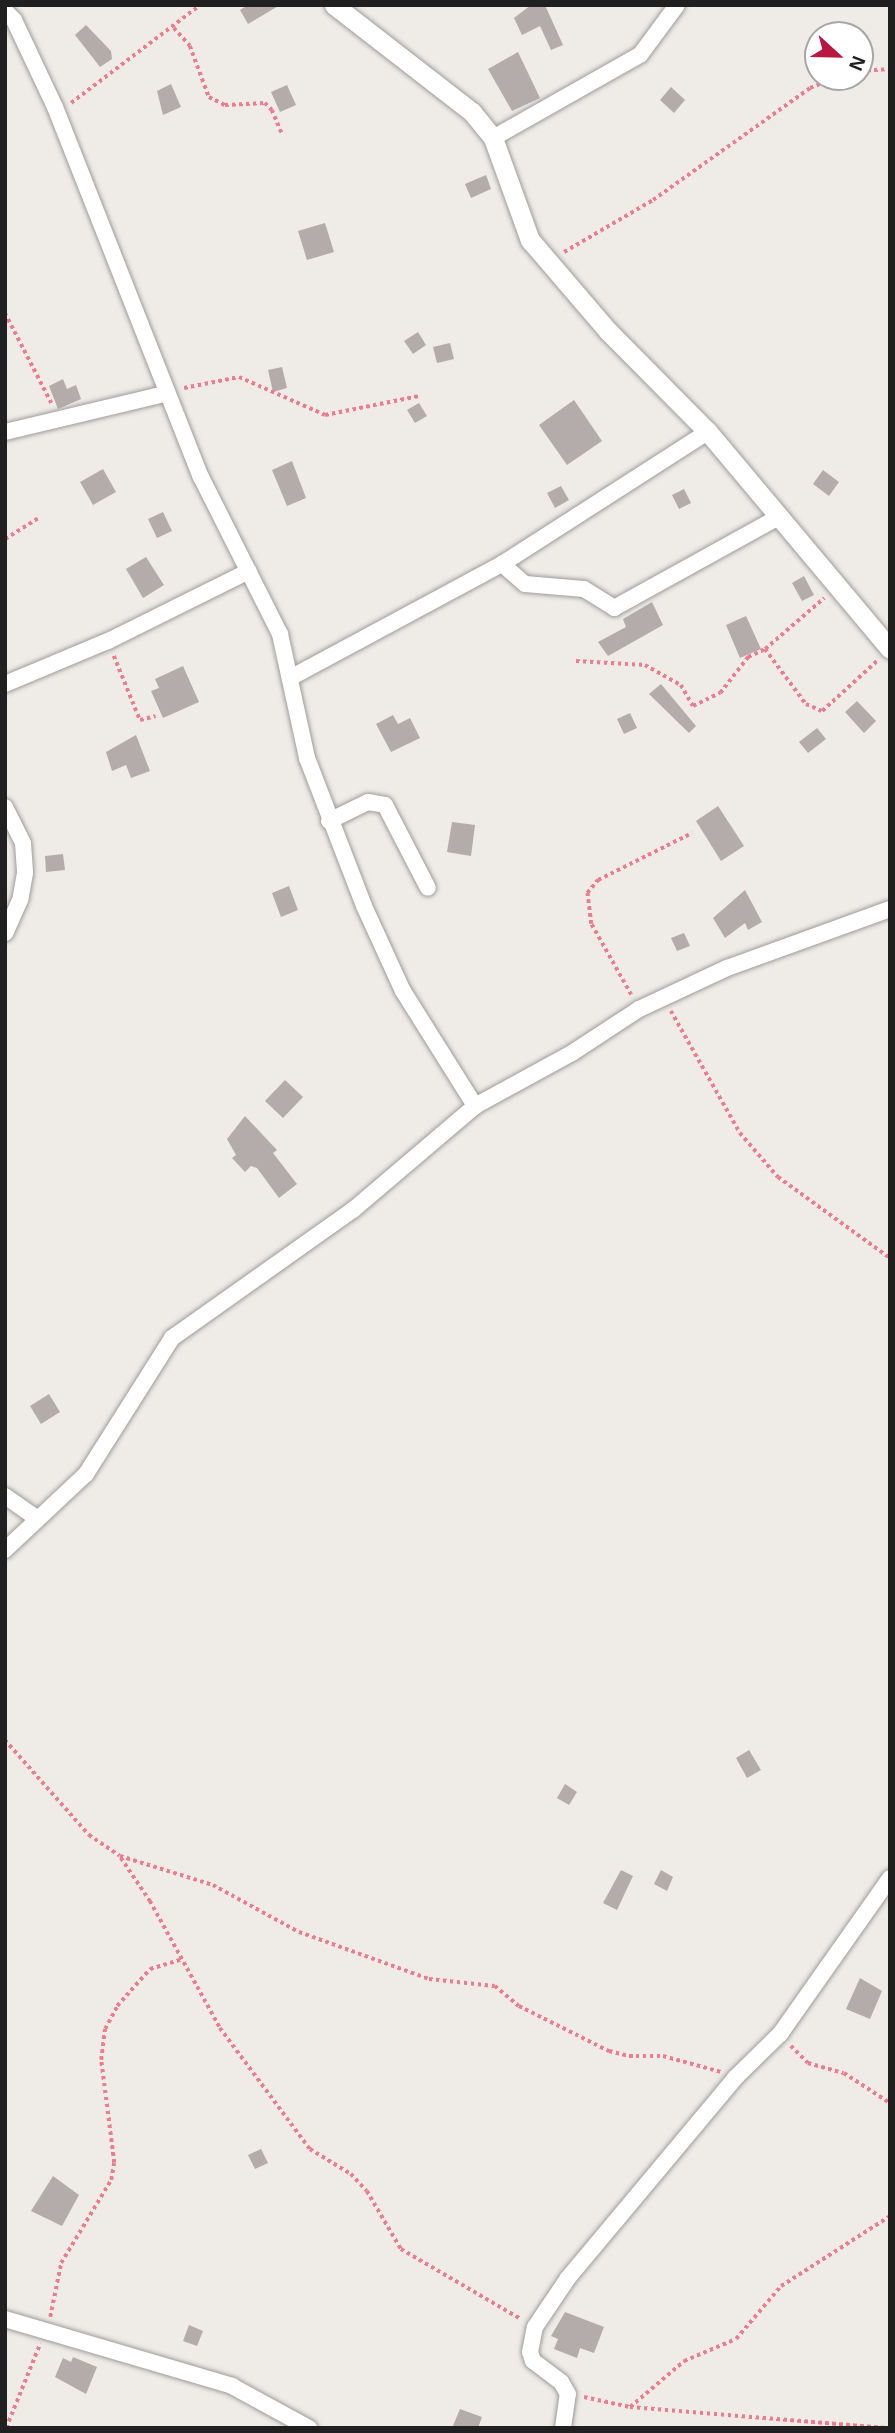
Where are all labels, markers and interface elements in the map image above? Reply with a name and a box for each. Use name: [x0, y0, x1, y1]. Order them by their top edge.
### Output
north arrow: [804, 21, 874, 91]
text: N: [845, 53, 869, 74]

